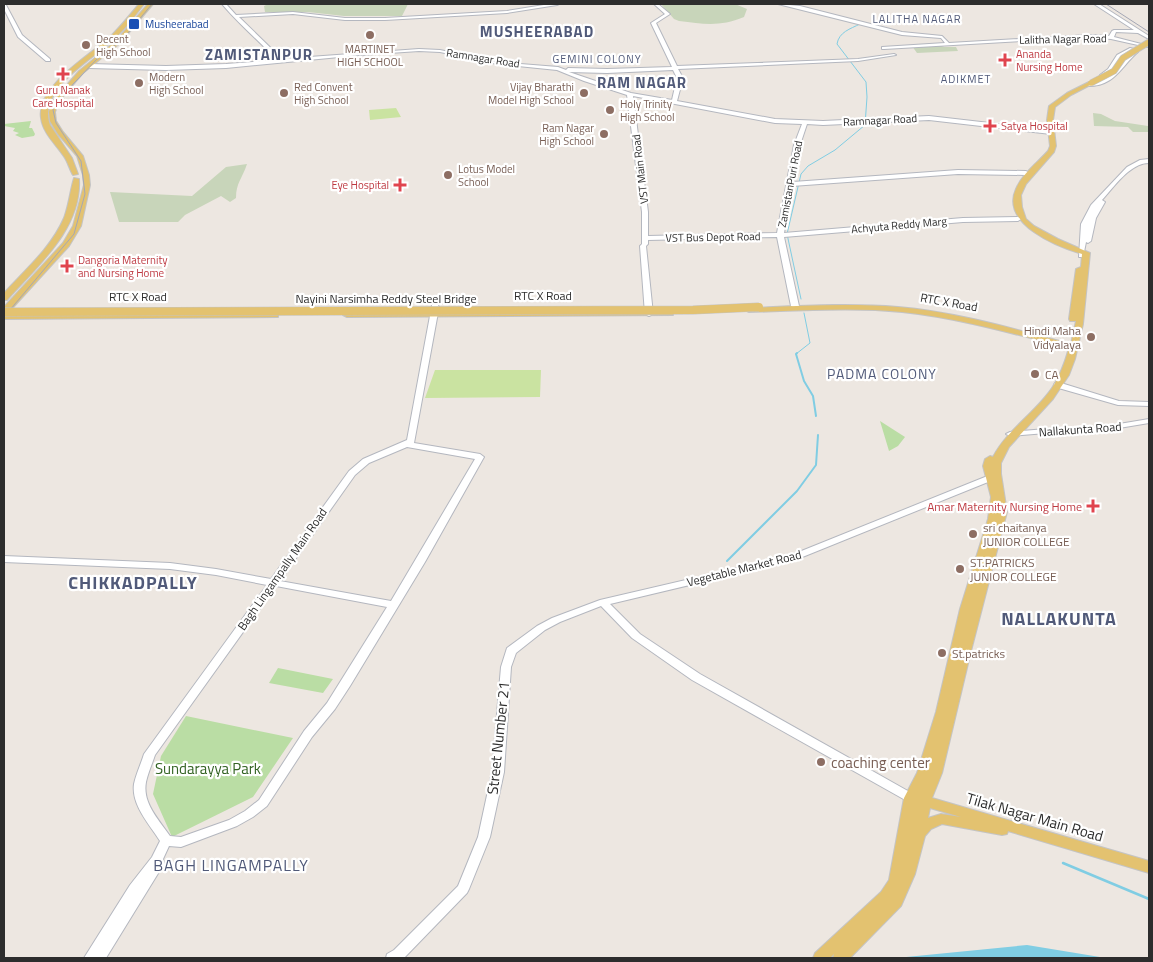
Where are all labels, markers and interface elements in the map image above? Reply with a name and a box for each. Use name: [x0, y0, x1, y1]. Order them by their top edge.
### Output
district label: LALITHA NAGAR: [873, 11, 961, 27]
place label: Musheerabad: [145, 16, 209, 32]
marker: Musheerabad: [127, 17, 141, 31]
district label: MUSHEERABAD: [480, 20, 594, 43]
marker: MARTINET HIGH SCHOOL: [364, 29, 376, 41]
street label: Lalitha Nagar Road: [1019, 30, 1107, 48]
place label: Decent High School: [96, 31, 151, 60]
marker: Decent High School: [80, 39, 92, 51]
place label: MARTINET HIGH SCHOOL: [337, 41, 404, 70]
district label: ZAMISTANPUR: [205, 43, 313, 66]
street label: Ramnagar Road: [445, 44, 521, 72]
place label: Ananda Nursing Home: [1016, 46, 1083, 75]
district label: GEMINI COLONY: [552, 51, 642, 67]
marker: Ananda Nursing Home: [998, 53, 1012, 67]
marker: Guru Nanak Care Hospital: [56, 67, 70, 81]
place label: Modern High School: [149, 69, 204, 98]
district label: RAM NAGAR: [597, 71, 687, 94]
district label: ADIKMET: [941, 71, 991, 87]
marker: Modern High School: [133, 77, 145, 89]
place label: Red Convent High School: [294, 79, 353, 108]
place label: Vijay Bharathi Model High School: [488, 79, 574, 108]
place label: Guru Nanak Care Hospital: [32, 82, 94, 111]
marker: Red Convent High School: [278, 87, 290, 99]
marker: Vijay Bharathi Model High School: [578, 87, 590, 99]
place label: Holy Trinity High School: [620, 96, 675, 125]
marker: Holy Trinity High School: [604, 104, 616, 116]
street label: Ramnagar Road: [843, 110, 918, 130]
place label: Satya Hospital: [1001, 118, 1068, 134]
marker: Satya Hospital: [983, 119, 997, 133]
place label: Ram Nagar High School: [539, 120, 594, 149]
marker: Ram Nagar High School: [598, 128, 610, 140]
street label: VST Main Road: [628, 133, 652, 205]
street label: ZamistanPuri Road: [774, 139, 806, 229]
place label: Lotus Model School: [458, 161, 515, 190]
marker: Lotus Model School: [442, 169, 454, 181]
place label: Eye Hospital: [331, 177, 389, 193]
marker: Eye Hospital: [393, 178, 407, 192]
street label: Achyuta Reddy Marg: [851, 213, 948, 237]
street label: VST Bus Depot Road: [665, 228, 761, 246]
place label: Dangoria Maternity and Nursing Home: [78, 252, 168, 281]
marker: Dangoria Maternity and Nursing Home: [60, 259, 74, 273]
street label: RTC X Road: [514, 286, 572, 305]
street label: RTC X Road: [109, 287, 167, 306]
street label: RTC X Road: [919, 288, 979, 316]
street label: Nayini Narsimha Reddy Steel Bridge: [295, 289, 477, 308]
place label: Hindi Maha Vidyalaya: [1024, 321, 1081, 354]
marker: Hindi Maha Vidyalaya: [1085, 331, 1097, 343]
district label: PADMA COLONY: [827, 363, 937, 384]
place label: CA: [1045, 365, 1059, 384]
marker: CA: [1029, 368, 1041, 380]
street label: Nallakunta Road: [1038, 417, 1122, 441]
place label: Amar Maternity Nursing Home: [927, 497, 1082, 516]
marker: Amar Maternity Nursing Home: [1086, 499, 1100, 513]
street label: Bagh Lingampally Main Road: [232, 504, 332, 634]
place label: sri chaitanya JUNIOR COLLEGE: [983, 518, 1070, 551]
marker: sri chaitanya JUNIOR COLLEGE: [967, 528, 979, 540]
street label: Vegetable Market Road: [685, 545, 803, 591]
place label: ST.PATRICKS JUNIOR COLLEGE: [970, 553, 1057, 586]
marker: ST.PATRICKS JUNIOR COLLEGE: [954, 563, 966, 575]
district label: CHIKKADPALLY: [68, 569, 198, 596]
district label: NALLAKUNTA: [1001, 605, 1117, 632]
place label: St.patricks: [952, 644, 1006, 663]
marker: St.patricks: [936, 647, 948, 659]
street label: Street Number 21: [481, 680, 515, 796]
place label: coaching center: [831, 751, 930, 774]
marker: coaching center: [815, 756, 827, 768]
park label: Sundarayya Park: [155, 757, 261, 780]
street label: Tilak Nagar Main Road: [964, 786, 1106, 848]
district label: BAGH LINGAMPALLY: [153, 853, 309, 877]

